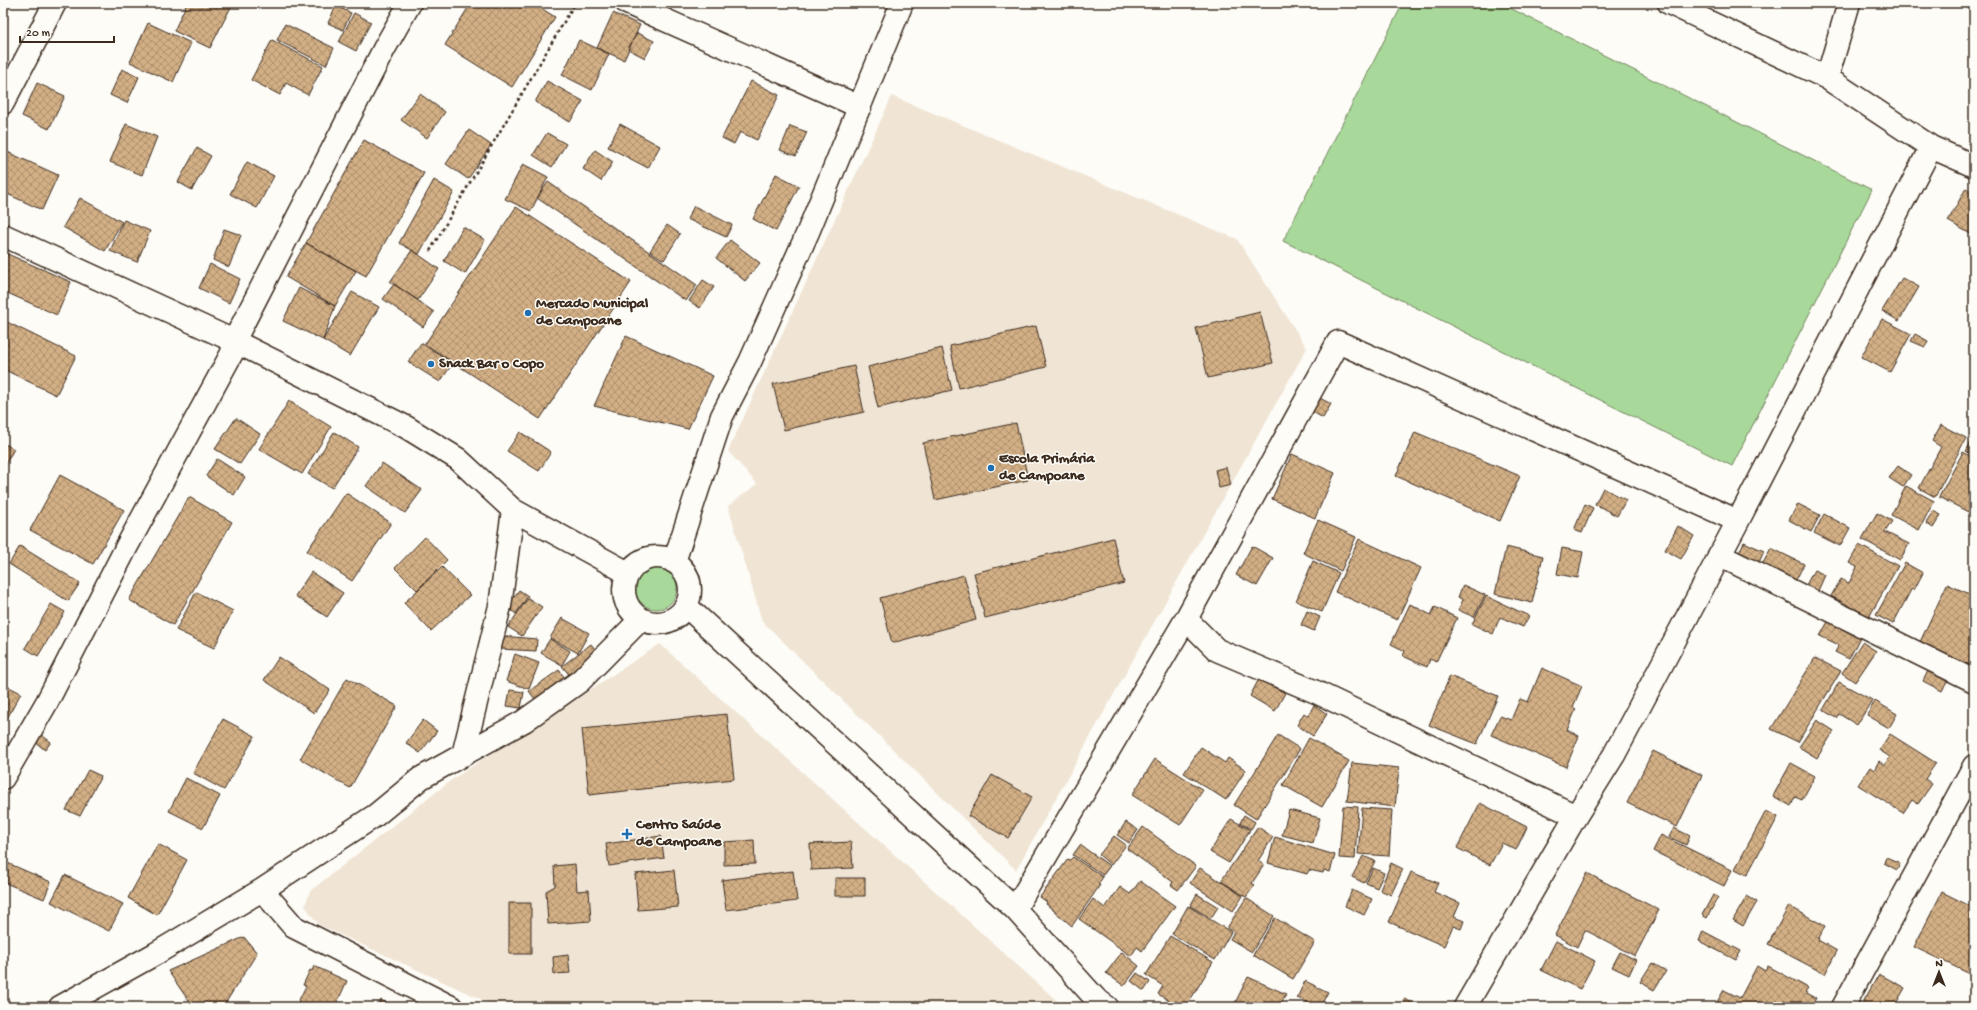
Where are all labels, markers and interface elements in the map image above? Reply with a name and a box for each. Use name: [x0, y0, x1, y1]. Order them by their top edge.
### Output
scale bar: [20, 18, 114, 44]
text: 20 m: [26, 27, 51, 41]
place label: Mercado Municipal de Campoane: [536, 295, 649, 330]
marker: Mercado Municipal de Campoane: [523, 308, 533, 318]
place label: Snack Bar o Copo: [439, 355, 544, 373]
marker: Snack Bar o Copo: [426, 359, 436, 369]
place label: Escola Primária de Campoane: [999, 450, 1095, 485]
marker: Escola Primária de Campoane: [986, 463, 996, 473]
place label: Centro Saúde de Campoane: [635, 816, 723, 851]
marker: Centro Saúde de Campoane: [621, 828, 633, 840]
north arrow: [1919, 952, 1959, 992]
text: N: [1935, 958, 1943, 970]

